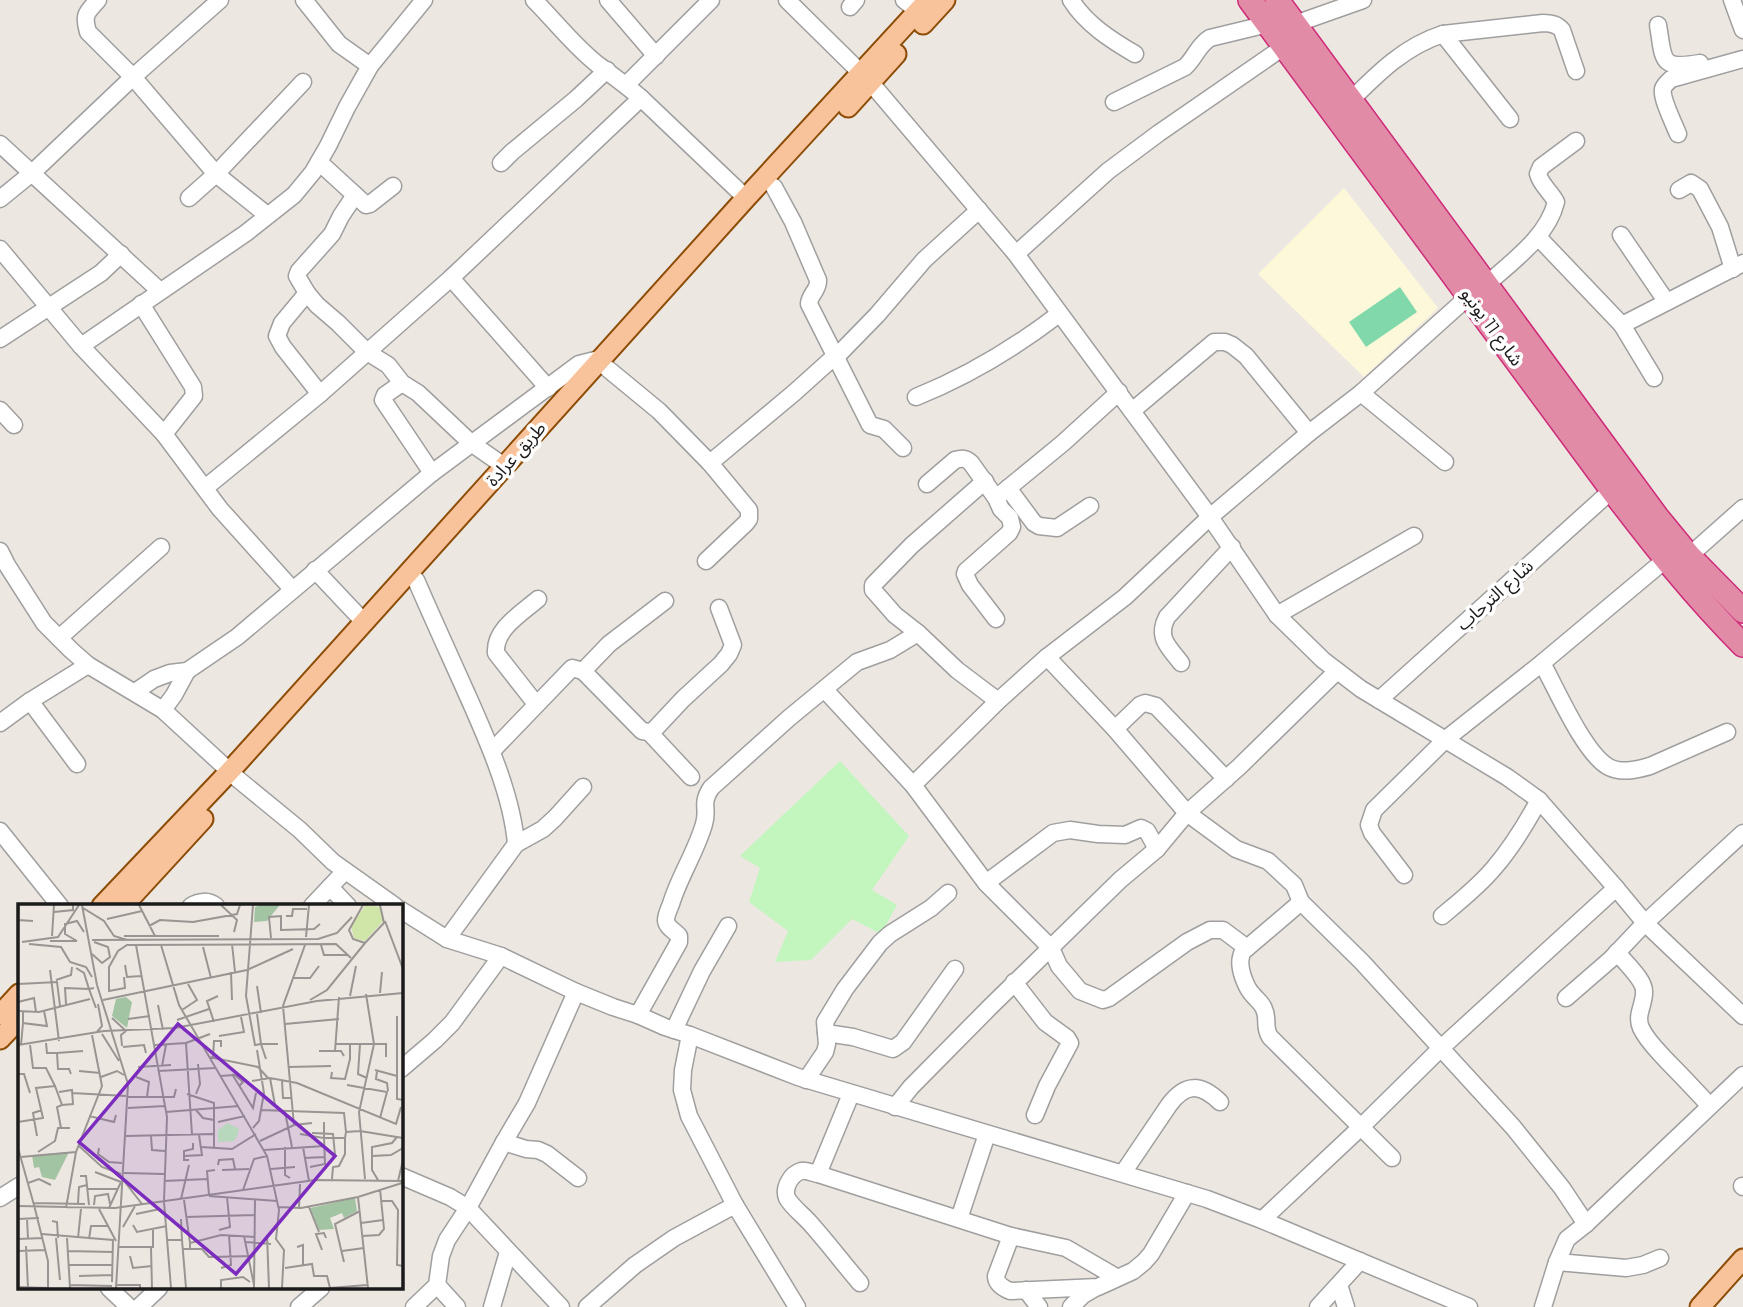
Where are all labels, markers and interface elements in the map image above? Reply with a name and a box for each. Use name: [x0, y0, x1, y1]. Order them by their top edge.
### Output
street label: شارع 11 يونيو: [1454, 284, 1528, 372]
street label: طريق عرادة: [481, 417, 551, 491]
street label: شارع الترحاب: [1452, 555, 1540, 637]
inset map: [18, 904, 402, 1290]

